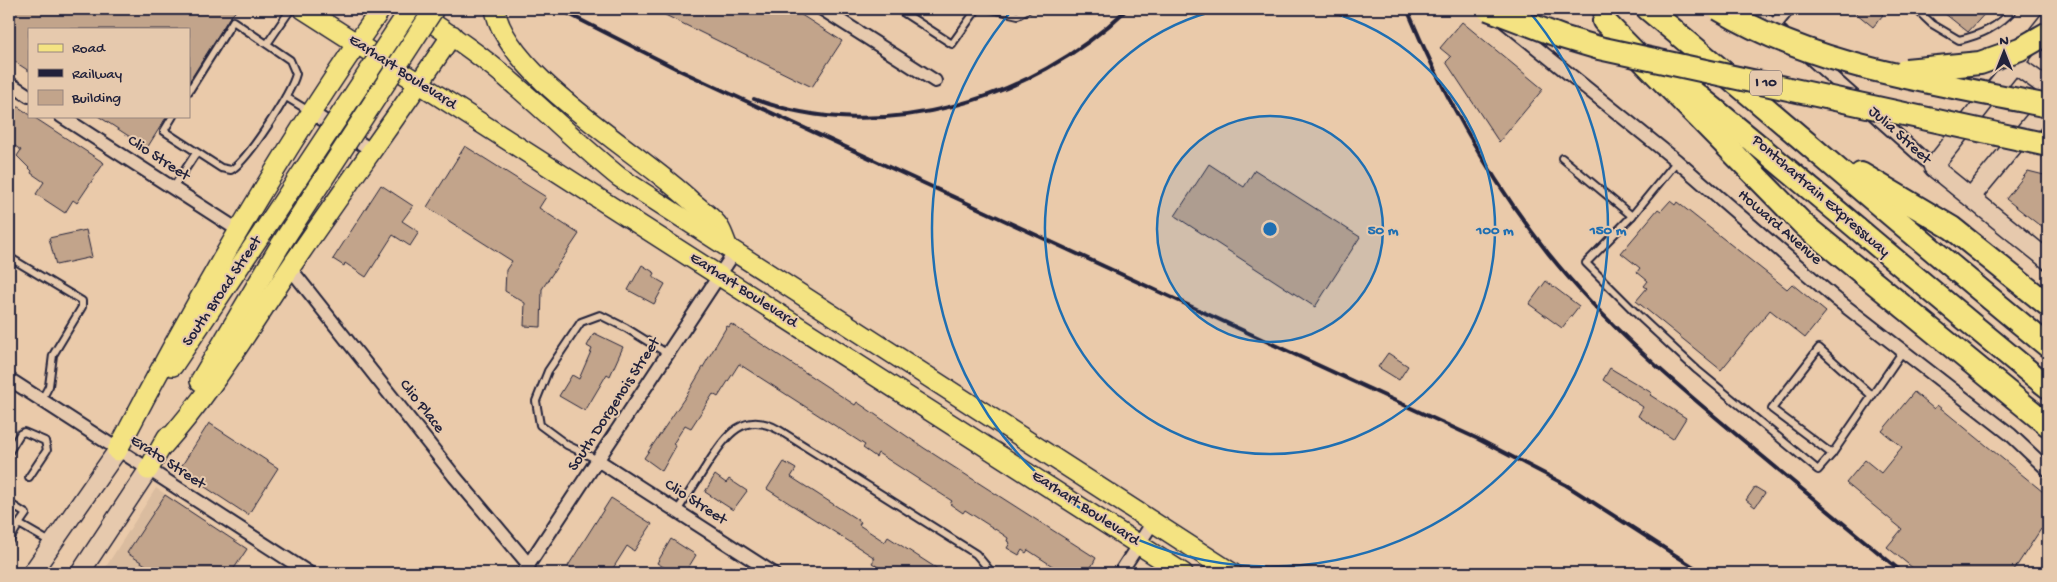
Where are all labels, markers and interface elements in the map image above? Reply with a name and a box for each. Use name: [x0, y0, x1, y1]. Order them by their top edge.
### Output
legend: [28, 28, 190, 118]
north arrow: [1980, 28, 2030, 78]
street label: Earhart Boulevard: [345, 31, 461, 116]
text: N: [1999, 33, 2009, 50]
text: Road: [72, 40, 106, 58]
text: Railway: [72, 66, 123, 84]
road number: I 10: [1750, 70, 1782, 96]
text: Building: [71, 90, 121, 108]
street label: Julia Street: [1864, 103, 1936, 170]
street label: Pontchartrain Expressway: [1746, 131, 1893, 262]
street label: Clio Street: [123, 132, 194, 187]
street label: Howard Avenue: [1733, 186, 1826, 270]
centre of rings: [1261, 220, 1279, 238]
text: 50 m: [1368, 222, 1399, 240]
text: 100 m: [1475, 222, 1514, 240]
text: 150 m: [1589, 222, 1627, 240]
street label: South Broad Street: [179, 232, 268, 351]
street label: Earhart Boulevard: [686, 249, 802, 334]
street label: South Dorgenois Street: [565, 333, 666, 475]
street label: Clio Place: [394, 376, 448, 438]
street label: Erato Street: [126, 432, 209, 495]
street label: Earhart Boulevard: [1028, 467, 1144, 552]
street label: Clio Street: [660, 476, 731, 531]

